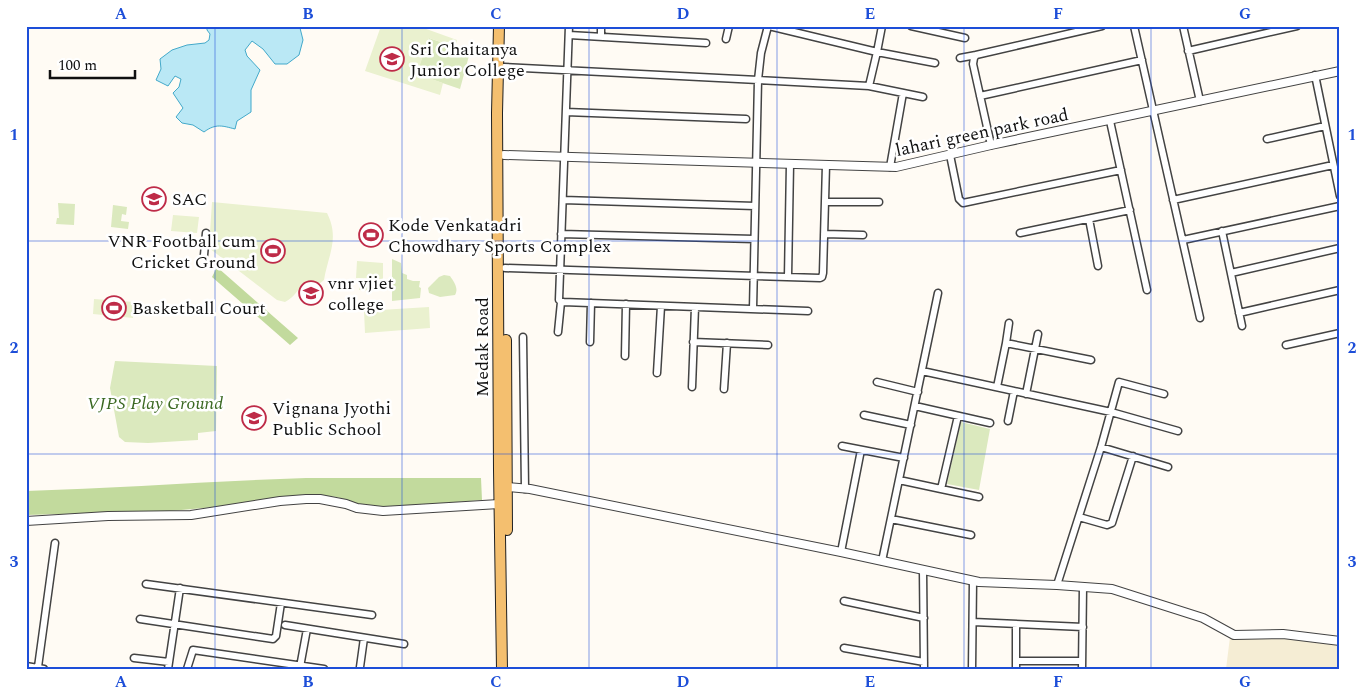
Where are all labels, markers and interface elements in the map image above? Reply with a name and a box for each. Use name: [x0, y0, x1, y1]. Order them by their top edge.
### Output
text: A: [115, 2, 128, 26]
text: B: [302, 2, 314, 26]
text: C: [490, 2, 502, 26]
text: D: [677, 2, 690, 26]
text: E: [865, 2, 875, 26]
text: F: [1053, 2, 1063, 26]
text: G: [1239, 2, 1251, 26]
place label: Sri Chaitanya Junior College: [410, 36, 525, 84]
school or university icon: Sri Chaitanya Junior College: [379, 46, 405, 72]
scale bar: [50, 48, 135, 80]
text: 100 m: [58, 54, 97, 77]
street label: lahari green park road: [893, 101, 1071, 164]
text: 1: [10, 123, 18, 147]
text: 1: [1348, 123, 1356, 147]
school or university icon: SAC: [141, 186, 167, 212]
place label: SAC: [172, 186, 207, 213]
place label: Kode Venkatadri Chowdhary Sports Complex: [388, 212, 611, 260]
sports icon: Kode Venkatadri Chowdhary Sports Complex: [358, 222, 384, 248]
place label: VNR Football cum Cricket Ground: [108, 228, 256, 276]
sports icon: VNR Football cum Cricket Ground: [260, 238, 286, 264]
place label: vnr vjiet college: [327, 270, 394, 318]
school or university icon: vnr vjiet college: [298, 280, 324, 306]
sports icon: Basketball Court: [101, 295, 127, 321]
place label: Basketball Court: [132, 295, 266, 322]
street label: Medak Road: [469, 297, 496, 397]
text: 2: [10, 336, 19, 360]
text: 2: [1348, 336, 1357, 360]
park label: VJPS Play Ground: [87, 390, 223, 417]
place label: Vignana Jyothi Public School: [272, 395, 391, 443]
school or university icon: Vignana Jyothi Public School: [241, 405, 267, 431]
text: 3: [10, 550, 19, 574]
text: 3: [1348, 550, 1357, 574]
text: A: [115, 670, 128, 694]
text: B: [302, 670, 314, 694]
text: C: [490, 670, 502, 694]
text: D: [677, 670, 690, 694]
text: E: [865, 670, 875, 694]
text: F: [1053, 670, 1063, 694]
text: G: [1239, 670, 1251, 694]

